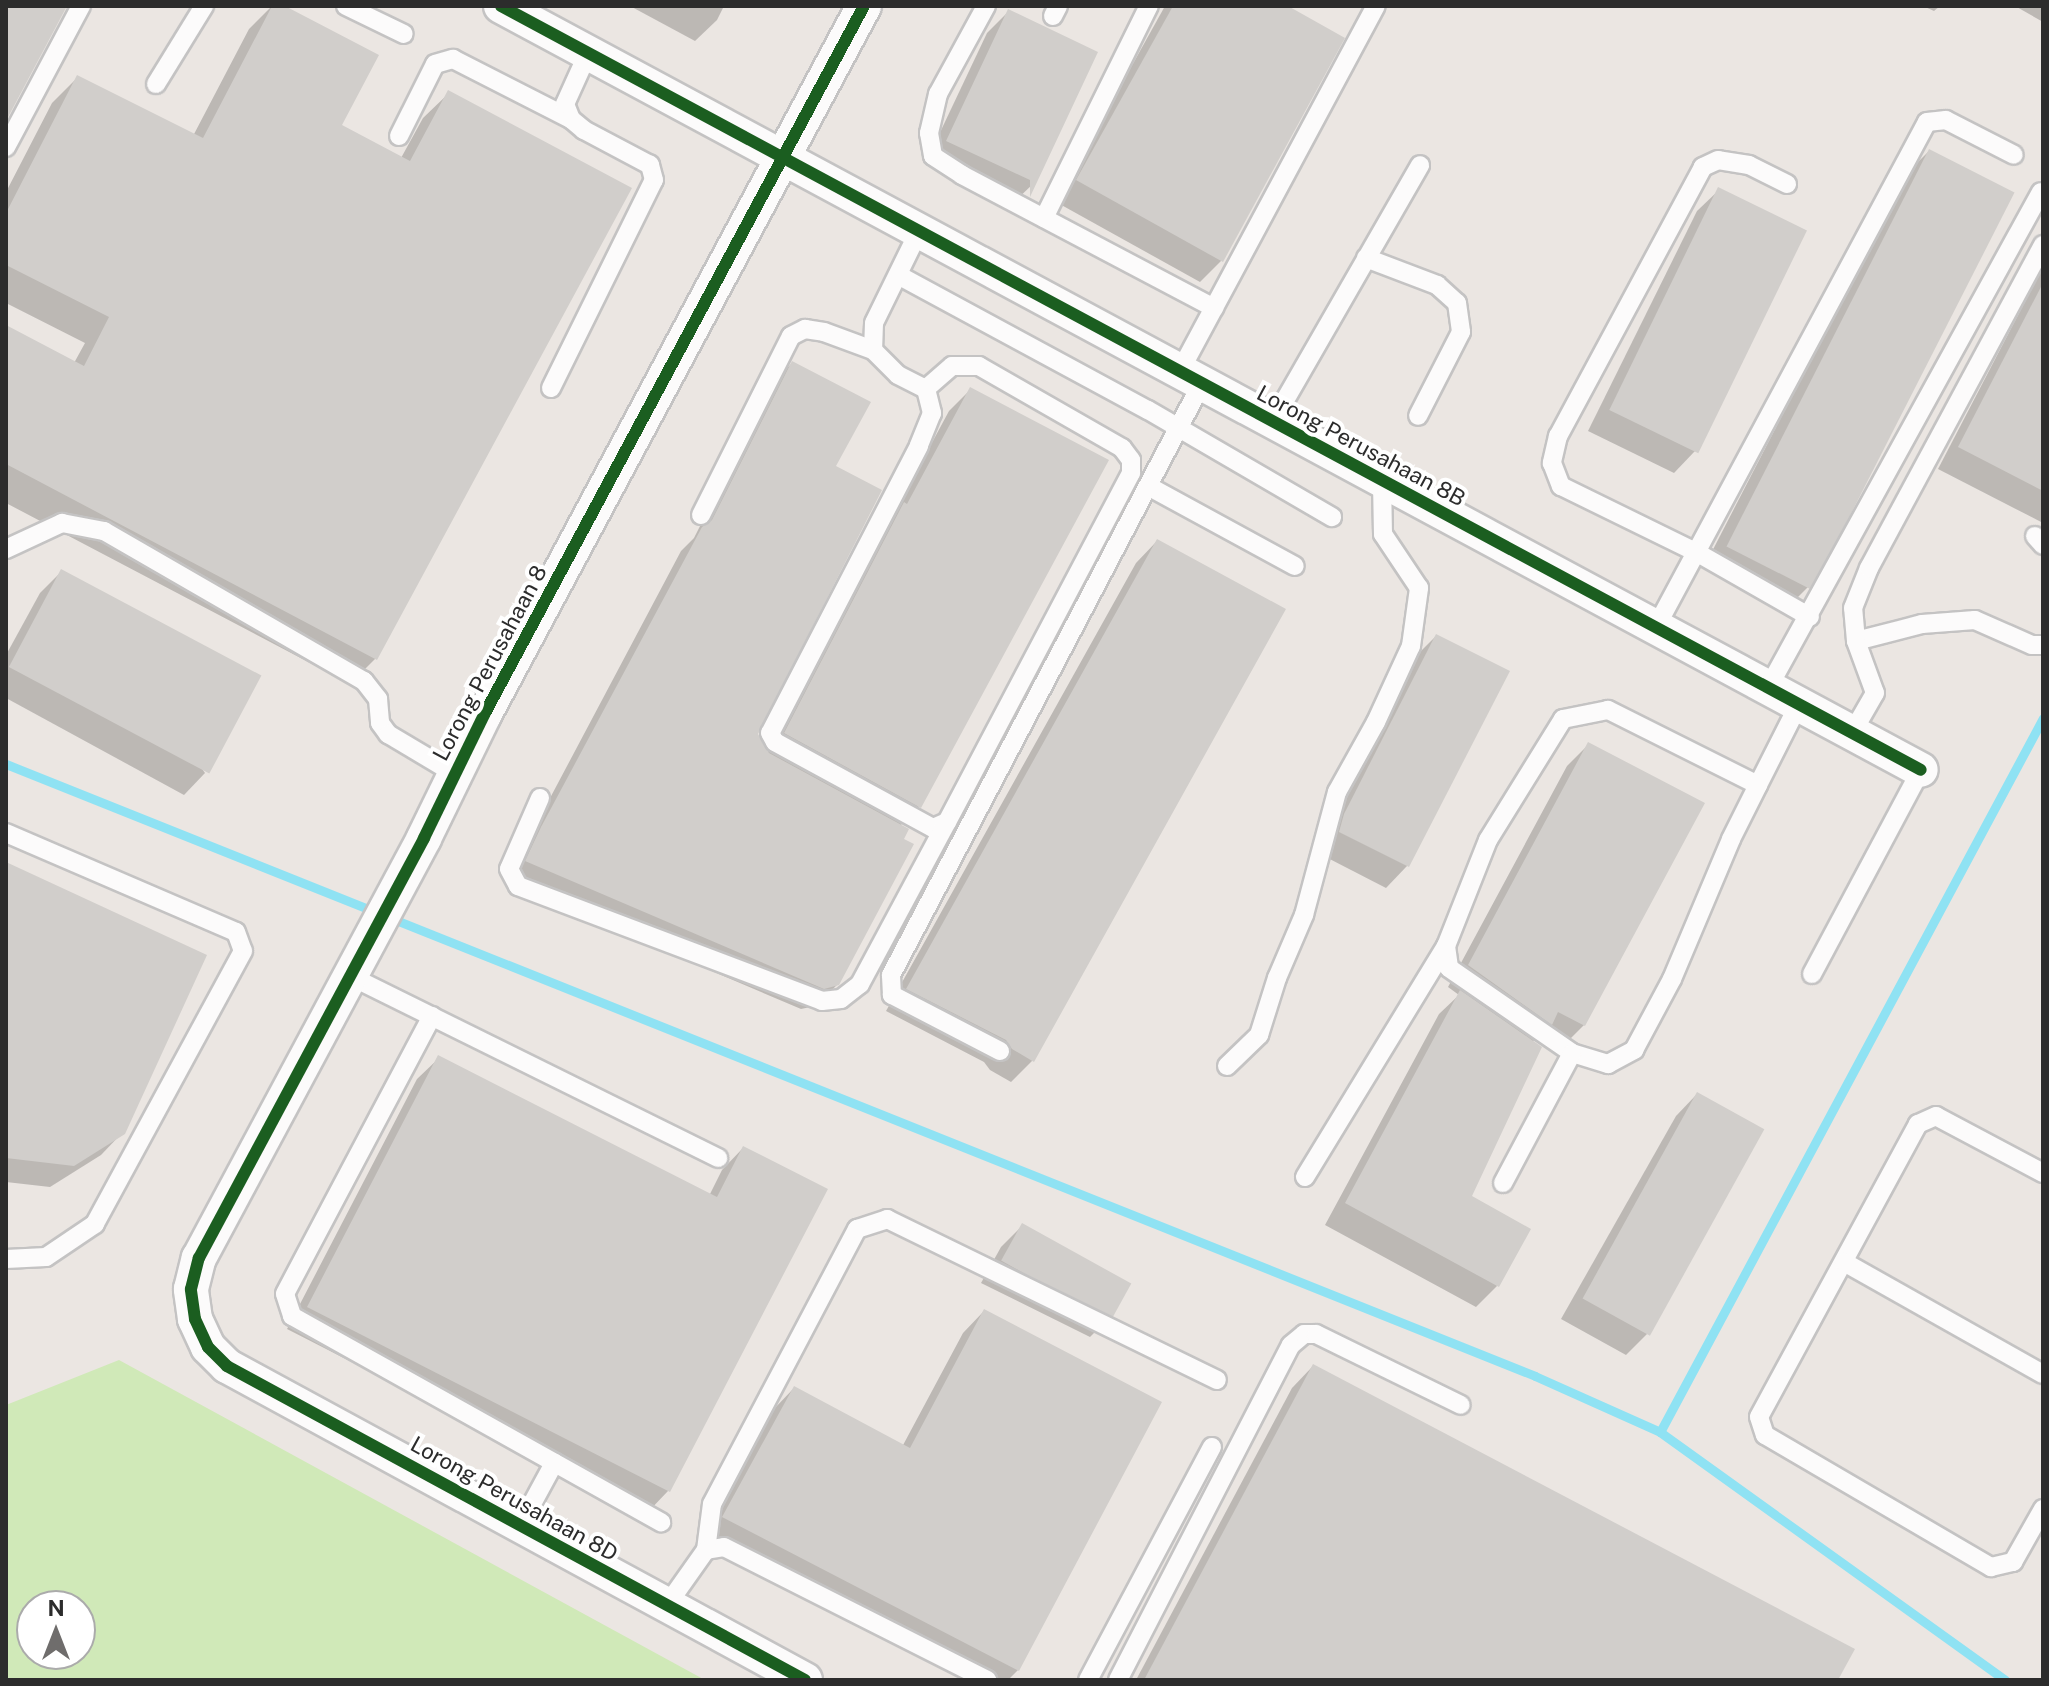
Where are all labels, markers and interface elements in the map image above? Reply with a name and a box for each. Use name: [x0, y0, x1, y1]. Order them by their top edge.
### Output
street label: Lorong Perusahaan 8B: [1252, 380, 1470, 512]
street label: Lorong Perusahaan 8: [427, 561, 553, 765]
street label: Lorong Perusahaan 8D: [406, 1431, 622, 1567]
north arrow: [16, 1590, 96, 1670]
text: N: [47, 1595, 65, 1621]

